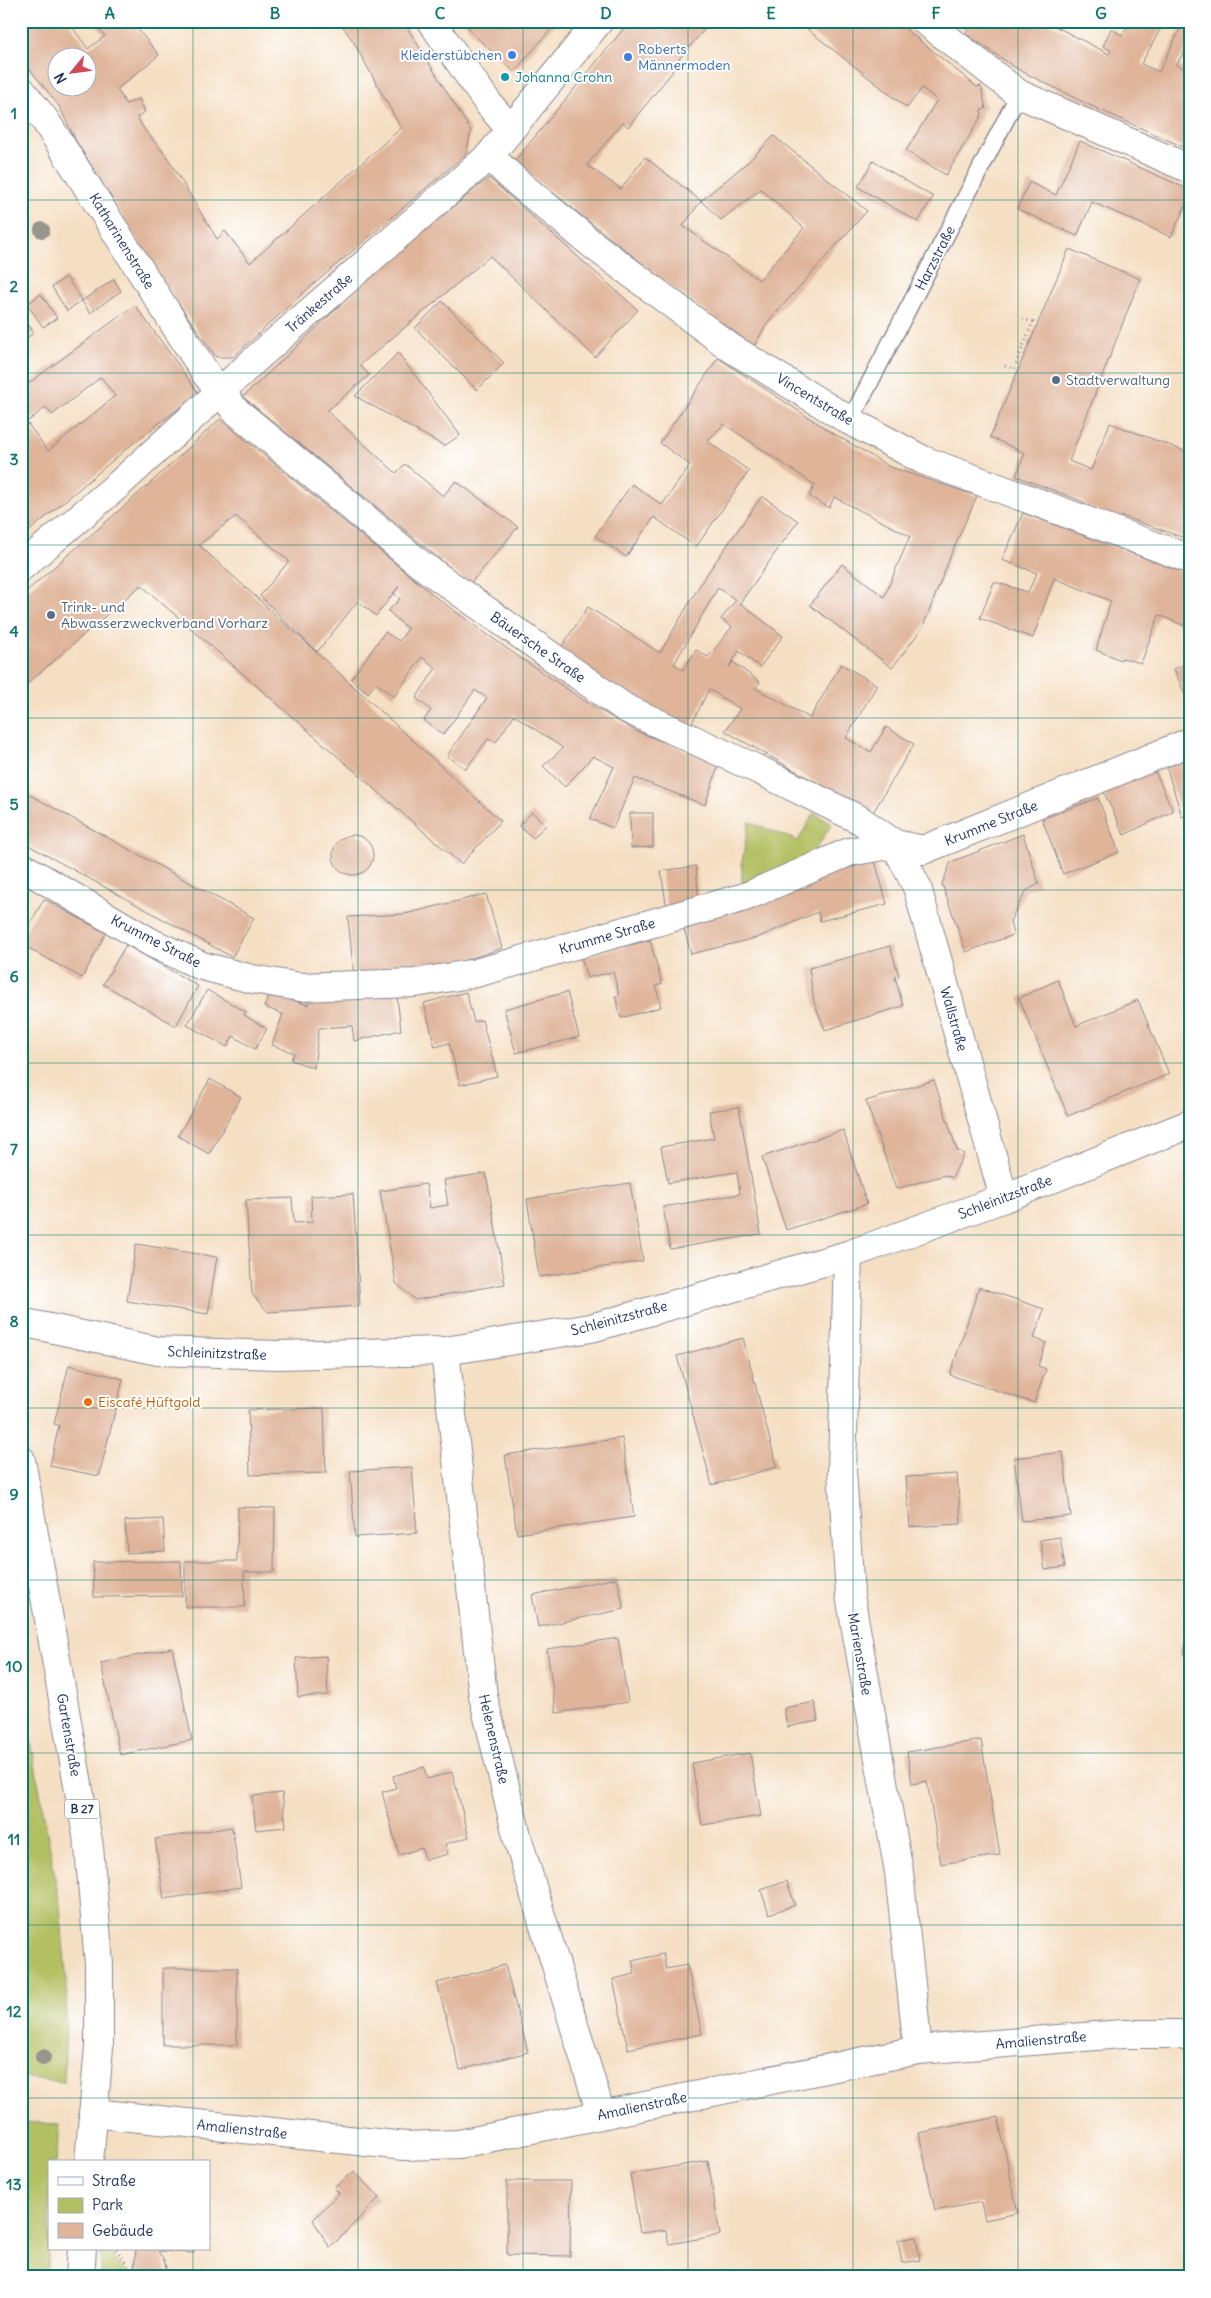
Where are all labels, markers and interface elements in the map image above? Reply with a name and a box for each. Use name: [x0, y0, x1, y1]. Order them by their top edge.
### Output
text: A: [105, 3, 115, 23]
text: B: [270, 3, 281, 23]
text: C: [435, 3, 446, 23]
text: D: [600, 3, 612, 23]
text: E: [766, 3, 776, 23]
text: F: [931, 3, 941, 23]
text: G: [1095, 3, 1107, 23]
place label: Roberts Männermoden: [638, 40, 731, 74]
place label: Kleiderstübchen: [400, 46, 502, 64]
north arrow: [48, 48, 98, 98]
marker: Kleiderstübchen: [506, 49, 518, 61]
marker: Roberts Männermoden: [622, 51, 634, 63]
place label: Johanna Crohn: [515, 68, 612, 86]
text: N: [50, 70, 71, 87]
marker: Johanna Crohn: [499, 71, 511, 83]
text: 1: [11, 103, 17, 123]
street label: Katharinenstraße: [85, 190, 159, 292]
street label: Harzstraße: [911, 223, 959, 293]
street label: Tränkestraße: [282, 269, 356, 337]
text: 2: [10, 276, 19, 296]
street label: Vincentstraße: [773, 369, 857, 429]
place label: Stadtverwaltung: [1066, 371, 1170, 389]
marker: Stadtverwaltung: [1050, 374, 1062, 386]
text: 3: [9, 449, 19, 469]
place label: Trink- und Abwasserzweckverband Vorharz: [61, 598, 268, 632]
street label: Bäuersche Straße: [487, 608, 589, 686]
marker: Trink- und Abwasserzweckverband Vorharz: [45, 609, 57, 621]
text: 4: [9, 621, 19, 641]
text: 5: [9, 794, 19, 814]
street label: Krumme Straße: [942, 796, 1040, 850]
street label: Krumme Straße: [108, 911, 204, 971]
street label: Krumme Straße: [557, 914, 657, 958]
text: 6: [9, 966, 19, 986]
street label: Wallstraße: [936, 985, 972, 1053]
text: 7: [10, 1139, 18, 1159]
street label: Schleinitzstraße: [955, 1171, 1055, 1223]
street label: Schleinitzstraße: [569, 1296, 669, 1340]
text: 8: [9, 1311, 19, 1331]
street label: Schleinitzstraße: [167, 1342, 267, 1364]
place label: Eiscafé Hüftgold: [98, 1393, 200, 1411]
marker: Eiscafé Hüftgold: [82, 1396, 94, 1408]
text: 9: [9, 1484, 19, 1504]
street label: Marienstraße: [844, 1611, 876, 1697]
text: 10: [6, 1656, 22, 1676]
street label: Gartenstraße: [53, 1692, 85, 1778]
street label: Helenenstraße: [475, 1692, 513, 1786]
road number: B 27: [64, 1800, 100, 1818]
text: 11: [8, 1829, 20, 1849]
text: 12: [6, 2001, 22, 2021]
street label: Amalienstraße: [995, 2027, 1087, 2053]
street label: Amalienstraße: [596, 2088, 688, 2124]
street label: Amalienstraße: [196, 2115, 288, 2143]
legend: [48, 2160, 210, 2250]
text: Straße: [92, 2171, 136, 2190]
text: 13: [6, 2174, 22, 2194]
text: Park: [92, 2195, 123, 2214]
text: Gebäude: [92, 2221, 153, 2240]

